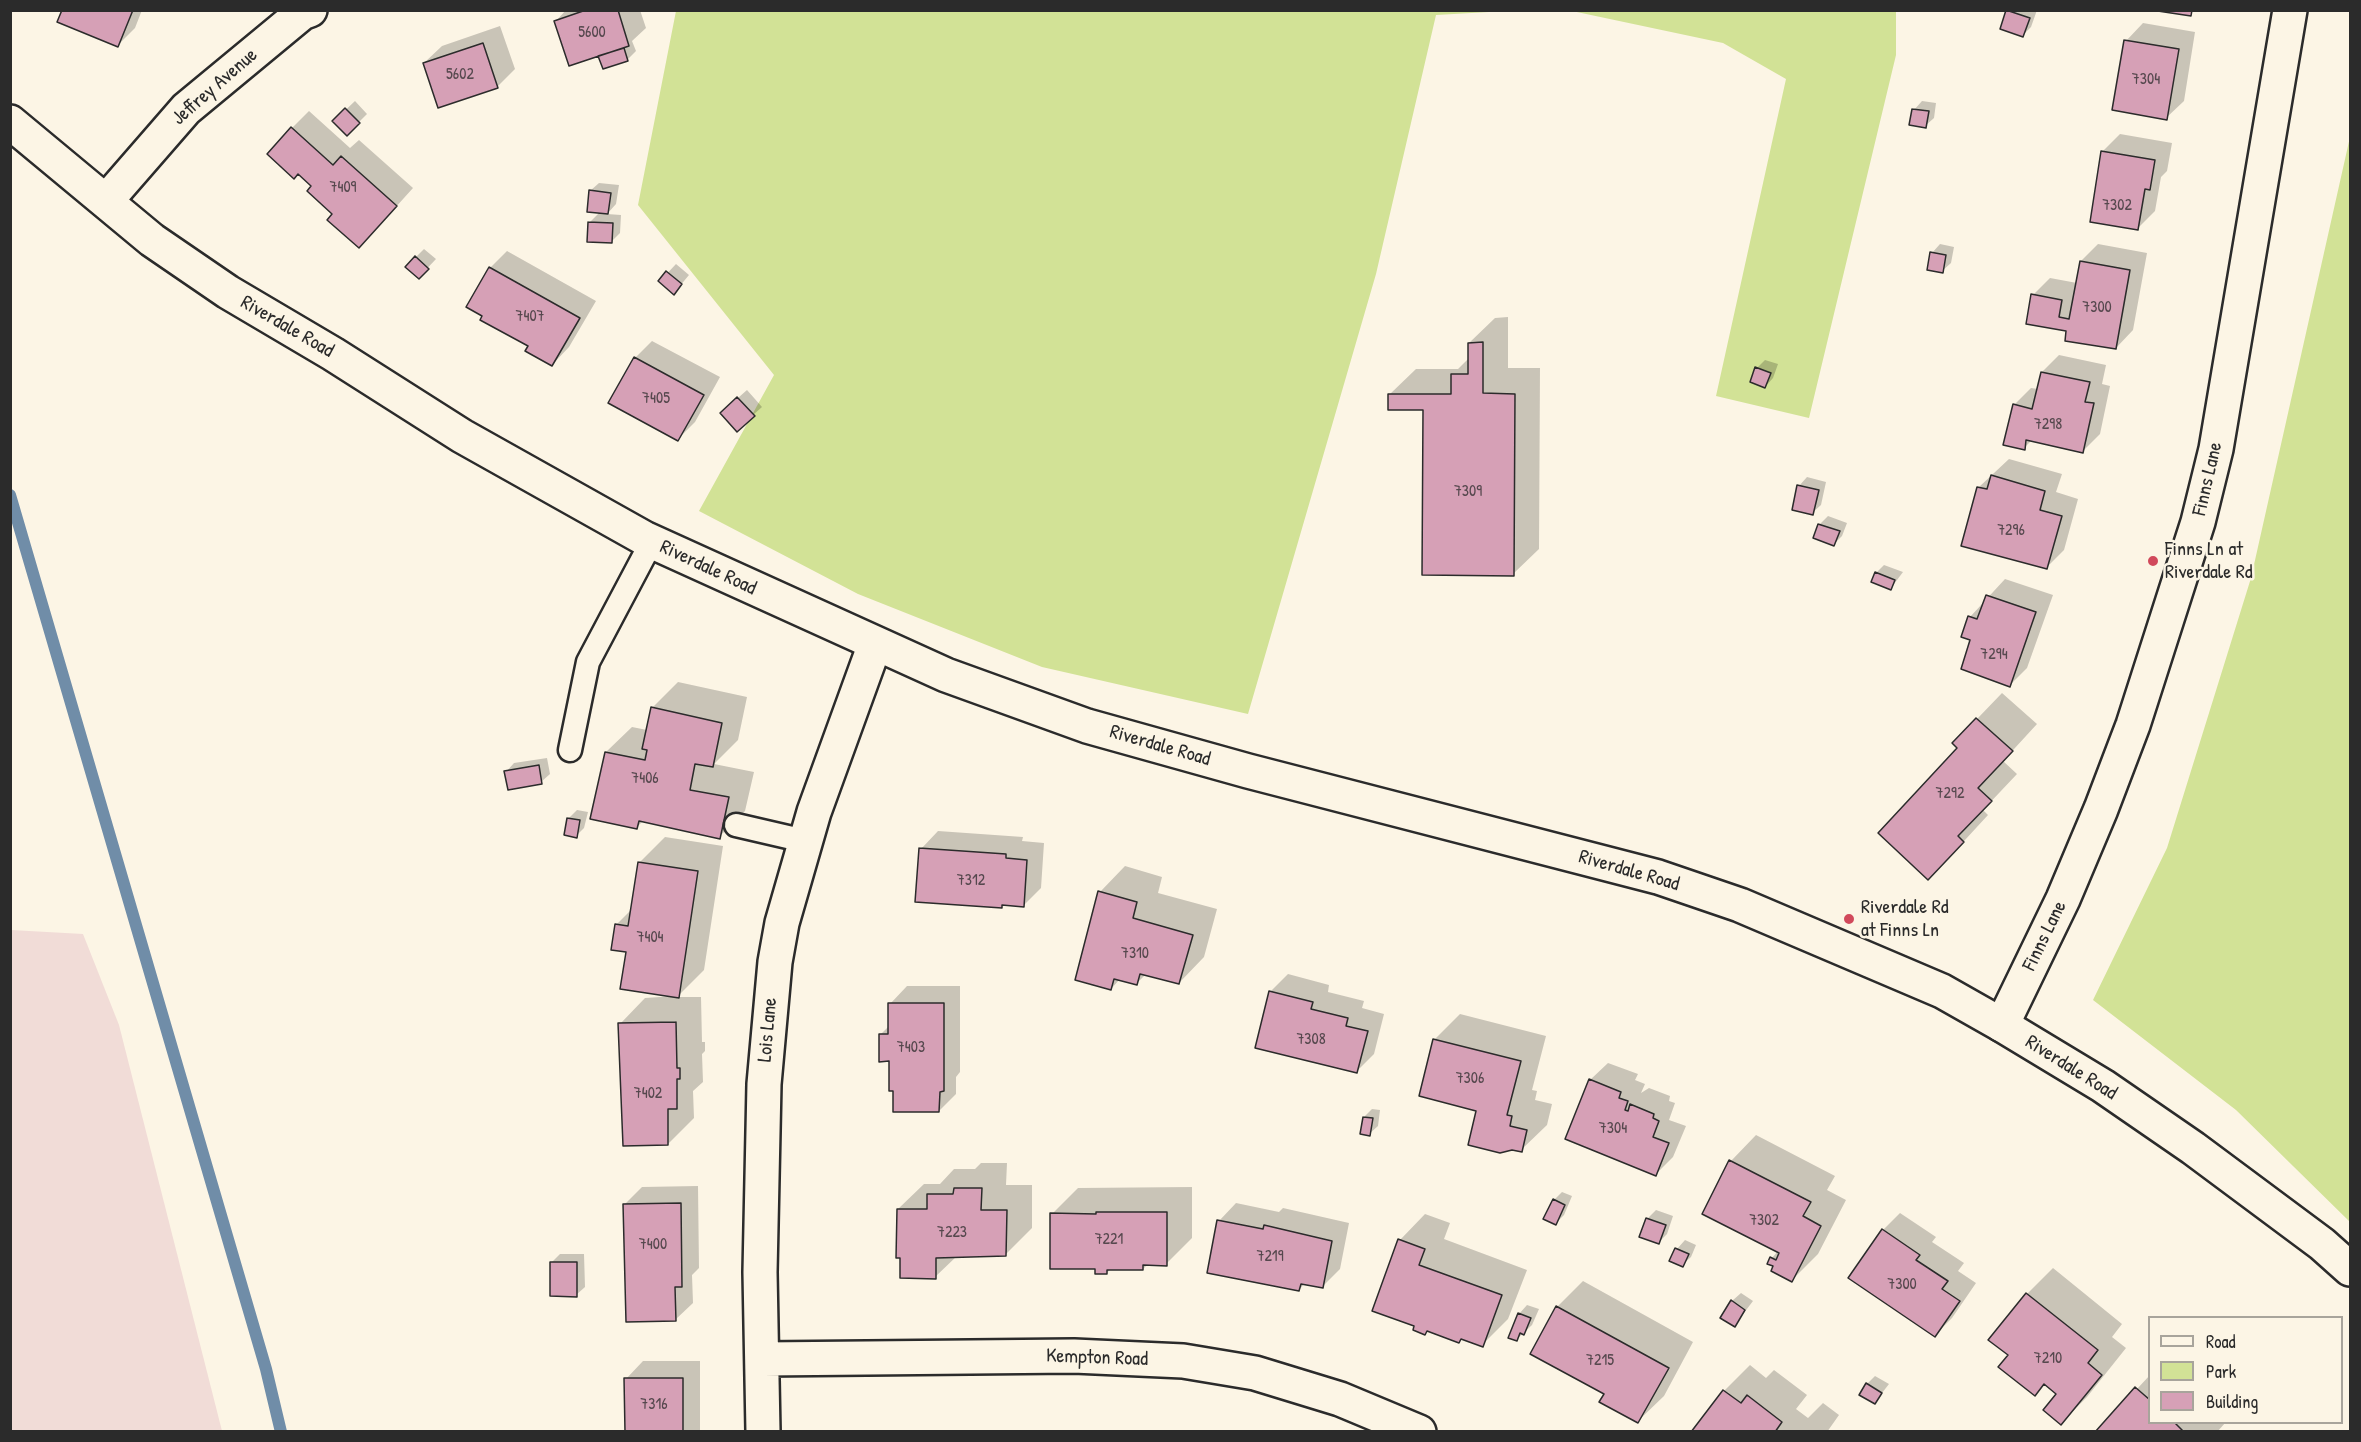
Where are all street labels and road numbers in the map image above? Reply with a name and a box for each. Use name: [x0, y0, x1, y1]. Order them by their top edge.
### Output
street label: Jeffrey Avenue: [167, 43, 263, 131]
street label: Riverdale Road: [236, 291, 338, 363]
street label: Finns Lane: [2188, 440, 2228, 518]
street label: Riverdale Road: [656, 535, 760, 601]
street label: Riverdale Road: [1107, 720, 1213, 772]
street label: Riverdale Road: [1576, 845, 1682, 897]
street label: Finns Lane: [2018, 897, 2072, 975]
street label: Lois Lane: [753, 997, 783, 1063]
street label: Riverdale Road: [2021, 1030, 2121, 1106]
street label: Kempton Road: [1046, 1344, 1148, 1372]

